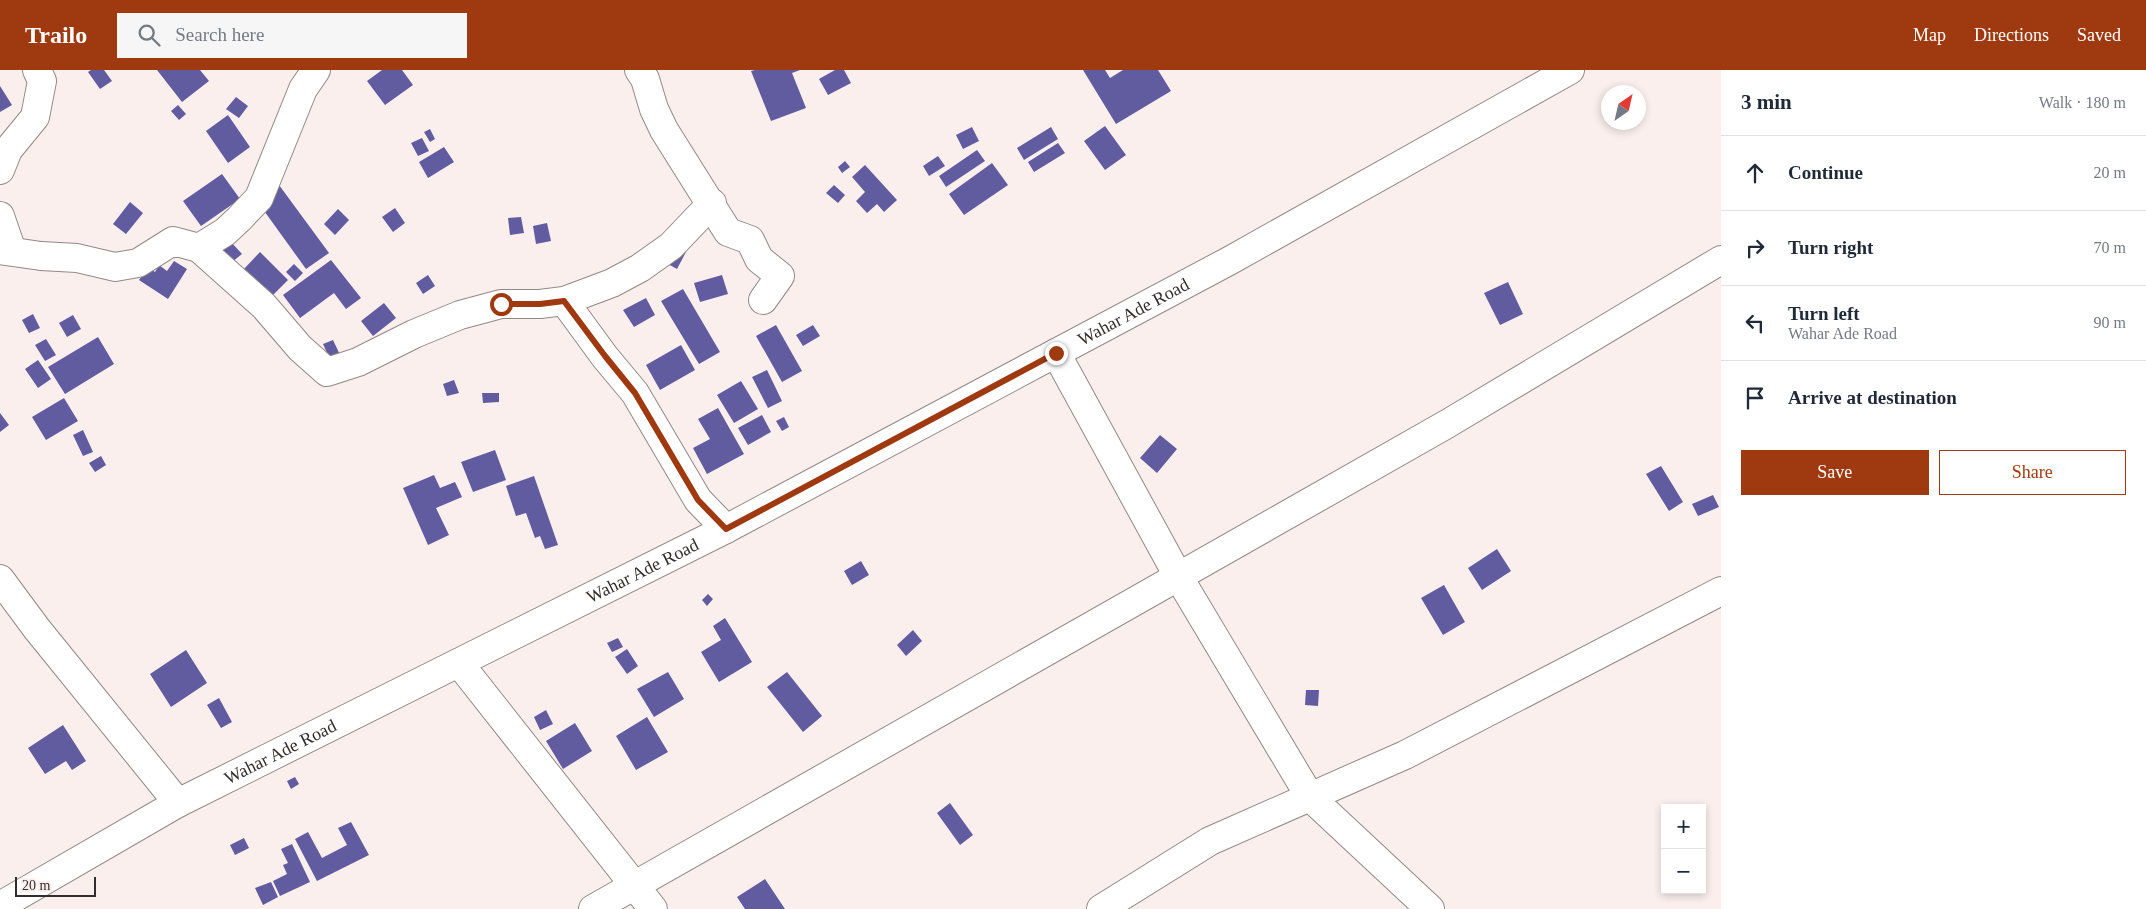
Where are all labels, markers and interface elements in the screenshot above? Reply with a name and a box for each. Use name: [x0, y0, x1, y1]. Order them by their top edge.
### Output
search box: [117, 13, 467, 58]
icon: search: [135, 21, 163, 49]
text: Trailo: [25, 22, 87, 48]
text: Search here: [175, 24, 264, 45]
text: Map: [1913, 25, 1946, 45]
text: Directions: [1974, 25, 2049, 45]
text: Saved: [2077, 25, 2121, 45]
north arrow: [1601, 85, 1646, 130]
text: 3 min: [1741, 90, 1792, 114]
text: Walk · 180 m: [2039, 94, 2126, 111]
icon: ahead: [1741, 159, 1769, 187]
text: Continue: [1788, 162, 1863, 183]
text: 20 m: [2094, 164, 2126, 181]
icon: right: [1741, 234, 1769, 262]
text: Turn right: [1788, 237, 1873, 258]
text: 70 m: [2094, 239, 2126, 256]
street label: Wahar Ade Road: [1075, 274, 1192, 349]
route start: [490, 293, 513, 316]
text: Turn left: [1788, 303, 1860, 324]
icon: left: [1741, 309, 1769, 337]
text: 90 m: [2094, 314, 2126, 331]
text: Wahar Ade Road: [1788, 325, 1897, 342]
route end: [1045, 342, 1068, 365]
icon: arrive: [1741, 384, 1769, 412]
text: Arrive at destination: [1788, 387, 1957, 408]
button: Save: [1741, 450, 1929, 495]
button: Share: [1939, 450, 2126, 495]
street label: Wahar Ade Road: [583, 534, 702, 607]
street label: Wahar Ade Road: [221, 716, 340, 788]
map controls: [1661, 804, 1706, 894]
button: +: [1661, 804, 1706, 849]
button: −: [1661, 849, 1706, 894]
scale bar: [15, 874, 96, 897]
text: 20 m: [22, 878, 50, 893]

